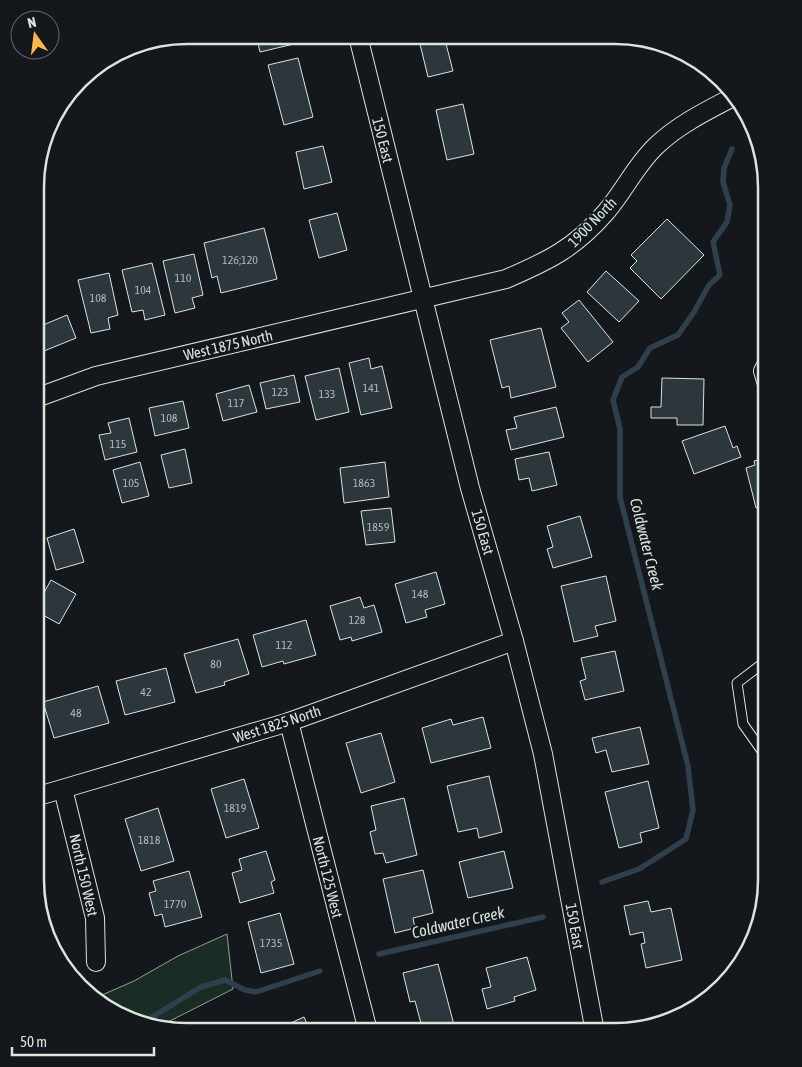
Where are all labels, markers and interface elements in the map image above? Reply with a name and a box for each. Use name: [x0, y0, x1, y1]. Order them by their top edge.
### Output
north arrow: [10, 10, 60, 60]
text: N: [26, 14, 38, 31]
street label: 150 East: [369, 116, 397, 164]
street label: 1900 North: [564, 194, 620, 250]
house number: 126;120: [222, 253, 258, 267]
house number: 110: [175, 271, 192, 285]
house number: 104: [135, 283, 152, 297]
house number: 108: [90, 291, 107, 305]
street label: West 1875 North: [182, 326, 274, 364]
house number: 141: [363, 381, 380, 395]
house number: 123: [272, 385, 288, 399]
house number: 133: [319, 387, 335, 401]
house number: 117: [228, 396, 245, 410]
house number: 108: [161, 411, 178, 425]
house number: 115: [110, 437, 126, 451]
house number: 105: [123, 476, 139, 490]
house number: 1863: [353, 476, 375, 490]
water label: Coldwater Creek: [627, 496, 667, 593]
street label: 150 East: [468, 507, 498, 557]
house number: 1859: [367, 520, 390, 534]
house number: 148: [412, 587, 429, 601]
house number: 128: [349, 613, 366, 627]
house number: 112: [276, 638, 292, 652]
house number: 80: [210, 657, 222, 671]
house number: 42: [140, 685, 152, 699]
street label: West 1825 North: [231, 702, 323, 746]
house number: 48: [70, 706, 82, 720]
house number: 1819: [224, 801, 247, 815]
street label: North 150 West: [66, 832, 102, 918]
house number: 1818: [138, 833, 161, 847]
street label: North 125 West: [310, 834, 346, 920]
house number: 1770: [164, 897, 187, 911]
water label: Coldwater Creek: [410, 902, 507, 941]
street label: 150 East: [563, 902, 587, 950]
house number: 1735: [260, 936, 282, 950]
scale bar: [12, 1024, 155, 1056]
text: 50 m: [20, 1033, 47, 1050]

